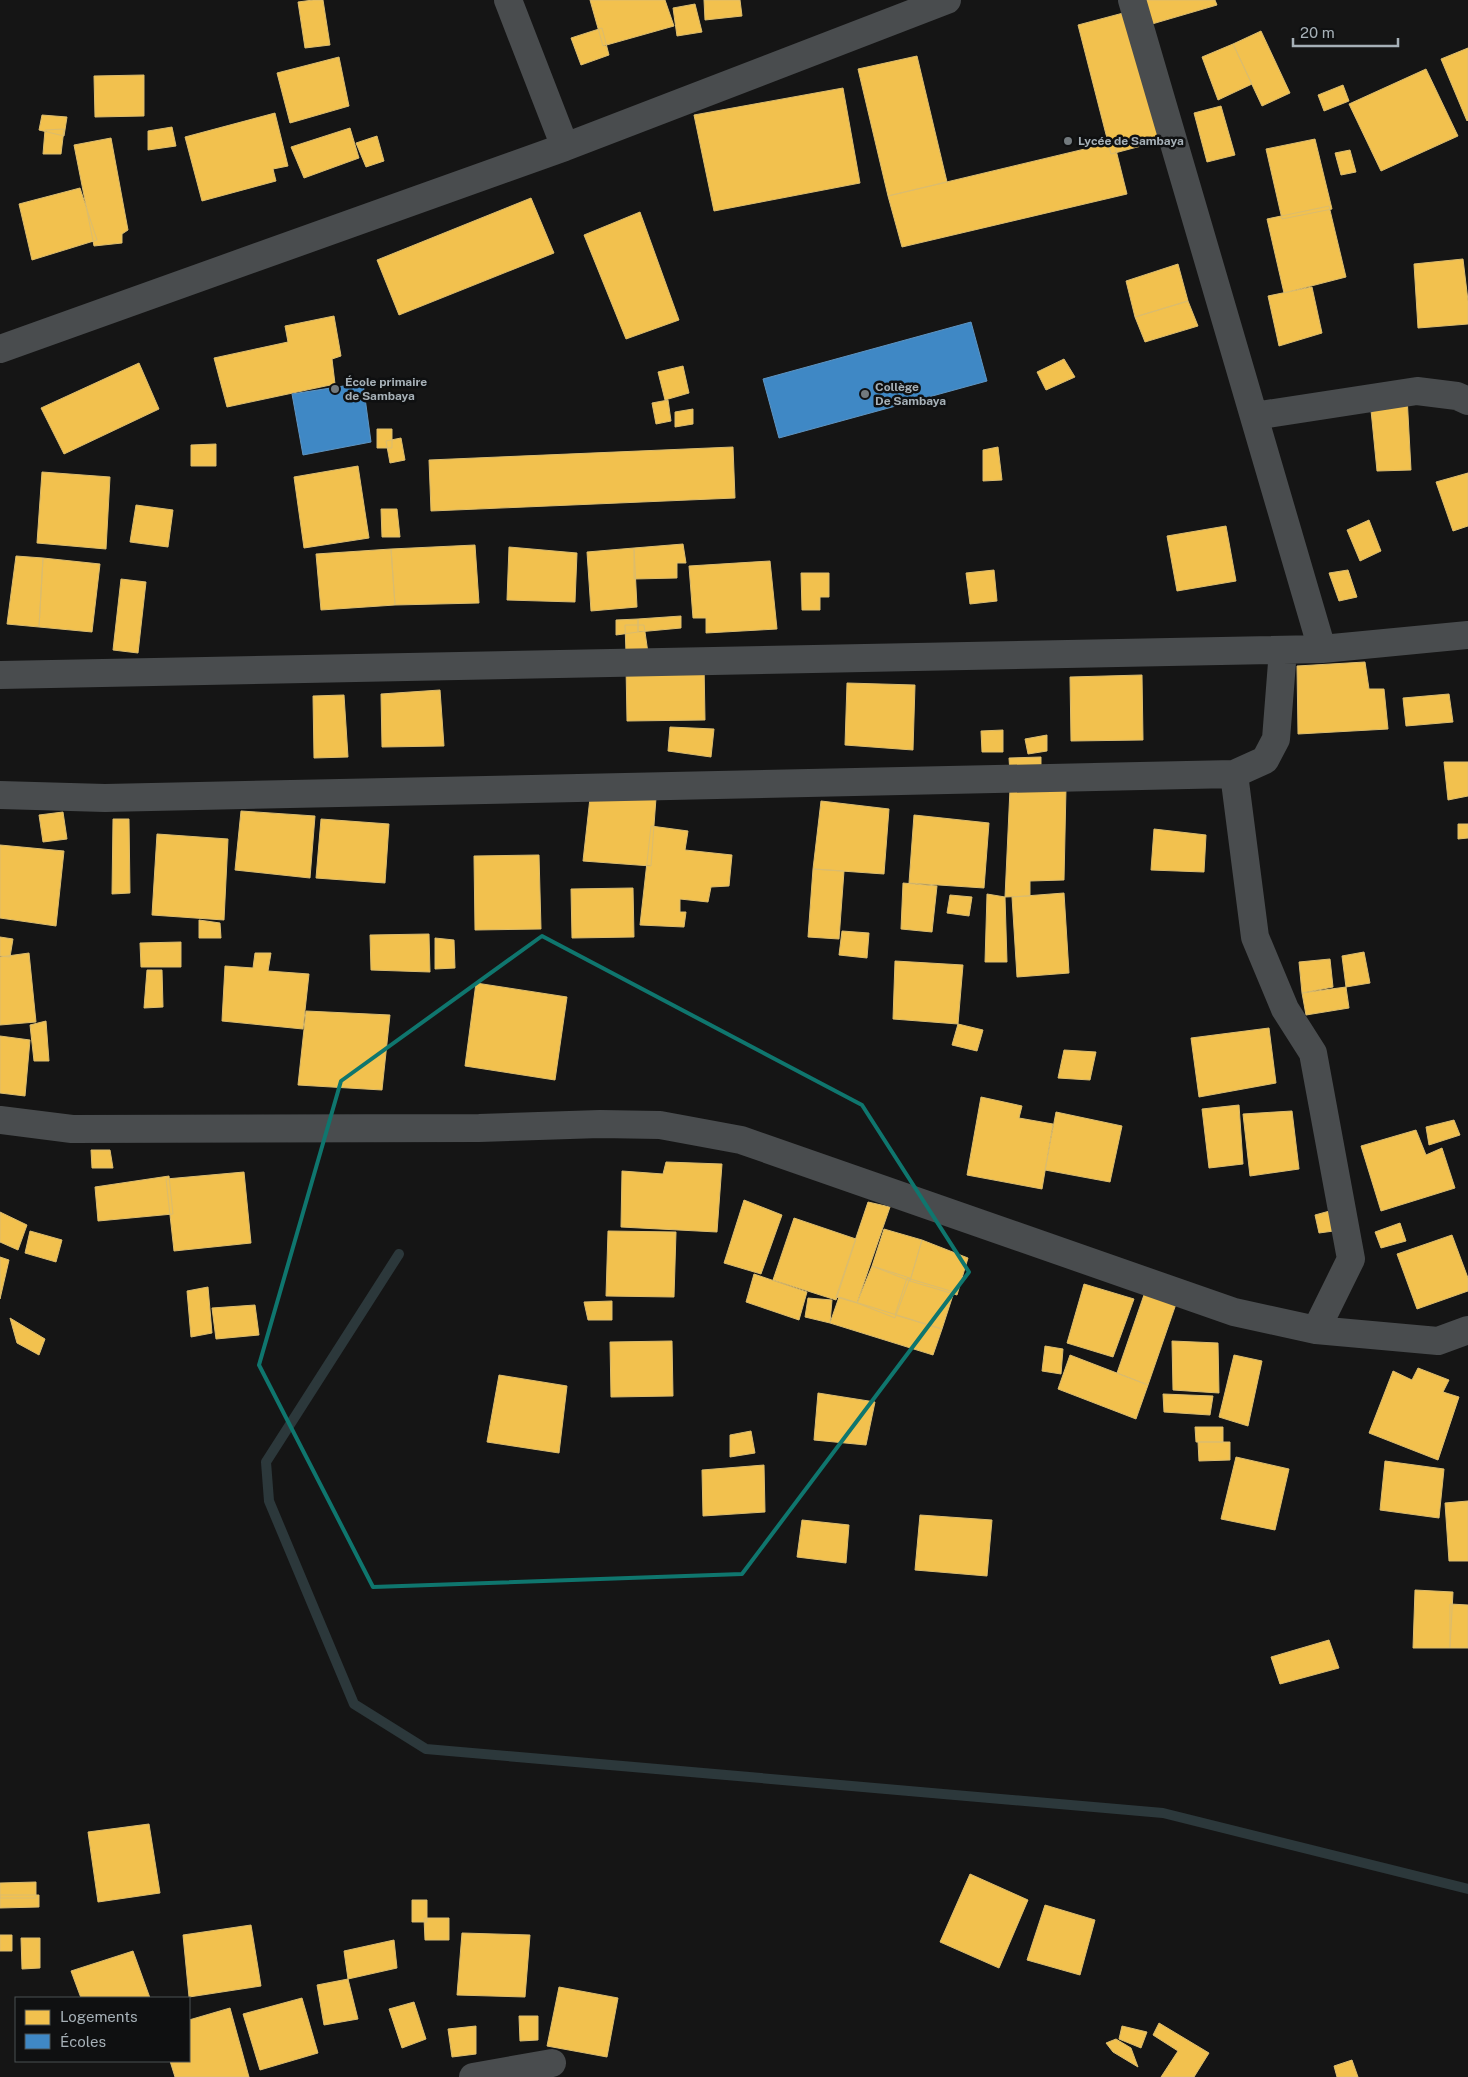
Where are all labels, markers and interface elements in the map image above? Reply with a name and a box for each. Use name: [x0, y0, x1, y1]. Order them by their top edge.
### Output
scale bar: [1293, 15, 1398, 47]
text: 20 m: [1300, 24, 1335, 41]
place label: Lycée de Sambaya: [1078, 134, 1184, 148]
marker: Lycée de Sambaya: [1062, 135, 1074, 147]
place label: École primaire de Sambaya: [345, 375, 427, 403]
place label: Collège De Sambaya: [875, 380, 946, 408]
marker: École primaire de Sambaya: [329, 383, 341, 395]
marker: Collège De Sambaya: [859, 388, 871, 400]
legend: [15, 1997, 190, 2062]
text: Logements: [60, 2008, 138, 2025]
text: Écoles: [60, 2033, 106, 2050]

